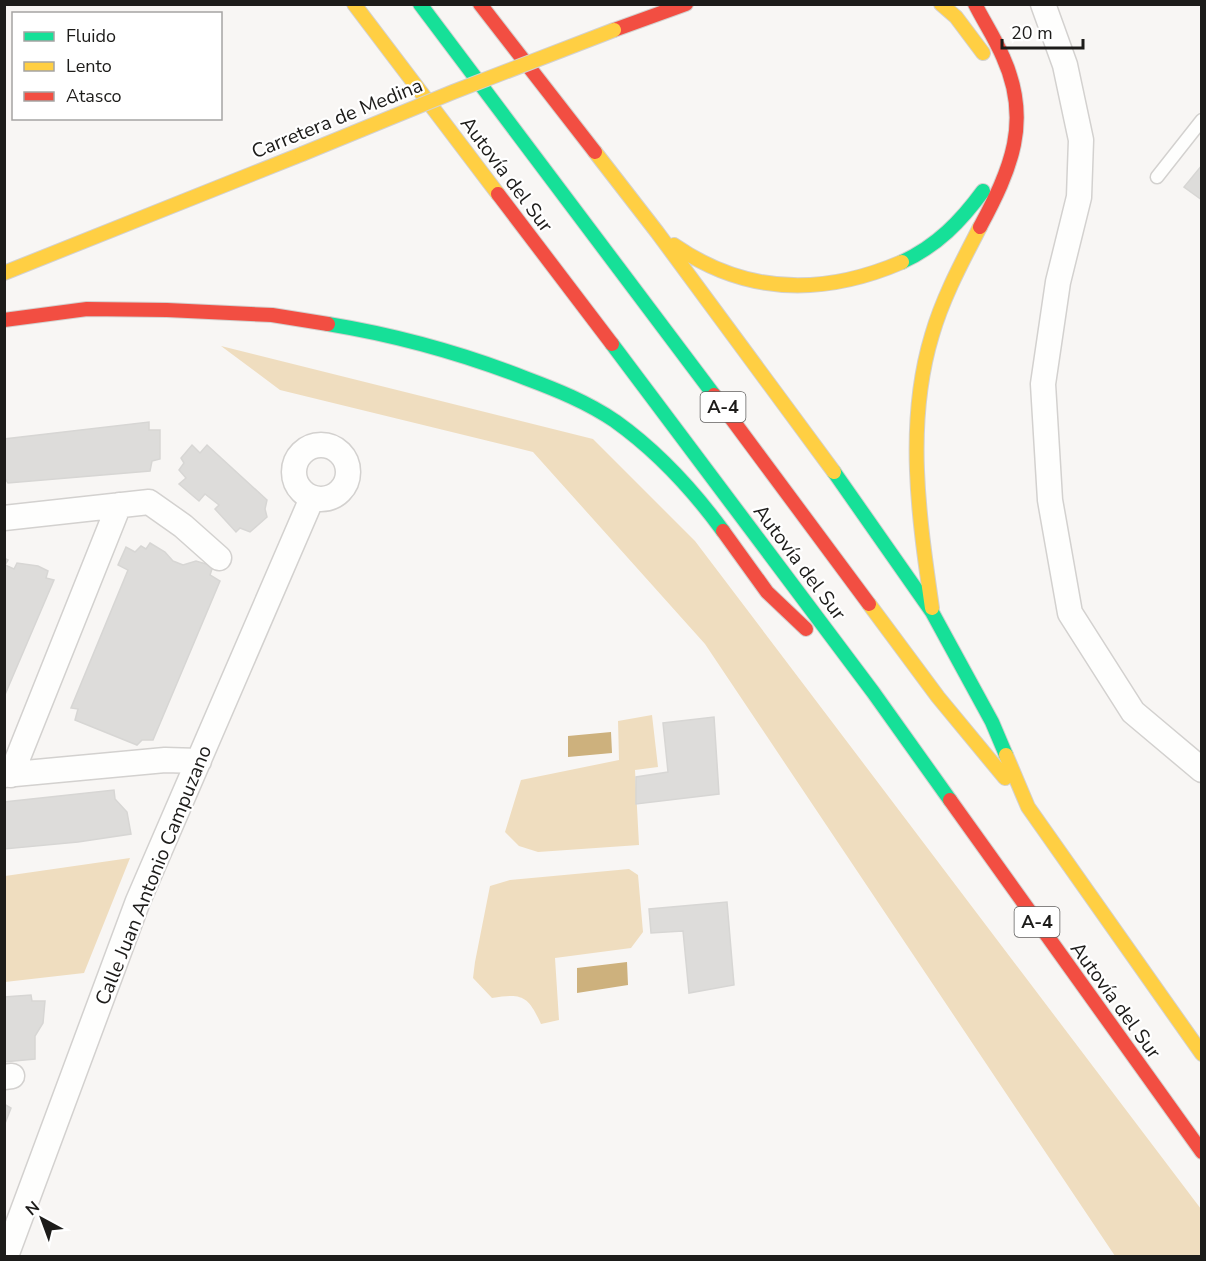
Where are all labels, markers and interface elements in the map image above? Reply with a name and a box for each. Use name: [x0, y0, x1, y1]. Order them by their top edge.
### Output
legend: [12, 12, 222, 120]
scale bar: [1002, 12, 1083, 50]
text: 20 m: [1011, 21, 1053, 45]
text: Fluido: [66, 24, 116, 48]
text: Lento: [66, 54, 112, 78]
street label: Carretera de Medina: [248, 72, 427, 165]
text: Atasco: [66, 84, 122, 108]
street label: Autovía del Sur: [454, 111, 559, 238]
road number: A-4: [700, 392, 746, 422]
street label: Autovía del Sur: [747, 499, 852, 626]
street label: Calle Juan Antonio Campuzano: [89, 741, 218, 1009]
road number: A-4: [1014, 907, 1060, 937]
street label: Autovía del Sur: [1064, 936, 1167, 1064]
north arrow: [12, 1189, 72, 1249]
text: N: [21, 1196, 45, 1221]

